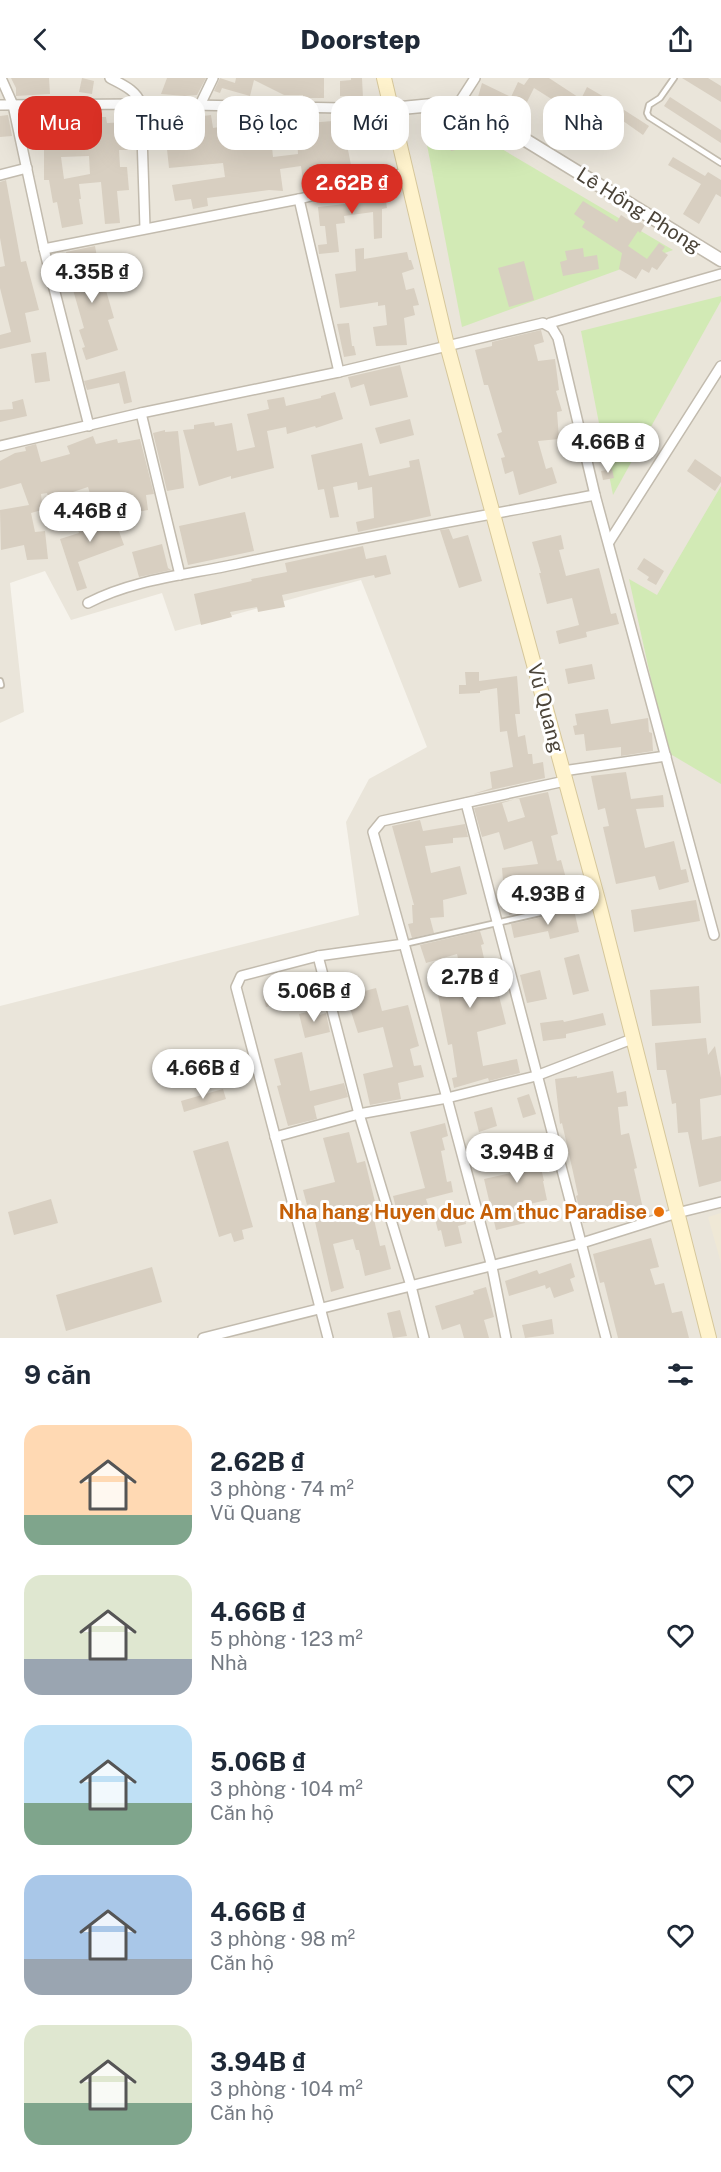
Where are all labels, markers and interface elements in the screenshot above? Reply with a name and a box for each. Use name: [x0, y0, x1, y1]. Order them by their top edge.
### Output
icon: back: [24, 23, 57, 56]
text: Doorstep: [300, 23, 421, 55]
icon: share: [664, 23, 697, 56]
chip: Mua: [18, 96, 102, 150]
chip: Thuê: [114, 96, 205, 150]
chip: Bộ lọc: [217, 96, 319, 150]
chip: Mới: [331, 96, 409, 150]
chip: Căn hộ: [421, 96, 531, 150]
chip: Nhà: [543, 96, 624, 150]
street label: Lê Hồng Phong: [572, 162, 706, 258]
pin: 2.62B ₫: [297, 164, 407, 215]
text: 2.62B ₫: [316, 171, 388, 195]
pin: 4.35B ₫: [37, 253, 147, 304]
text: 4.35B ₫: [55, 260, 129, 284]
pin: 4.66B ₫: [553, 423, 663, 474]
text: 4.66B ₫: [571, 430, 645, 454]
pin: 4.46B ₫: [35, 492, 145, 543]
text: 4.46B ₫: [53, 499, 127, 523]
street label: Vũ Quang: [523, 661, 569, 755]
pin: 4.93B ₫: [493, 875, 603, 926]
text: 4.93B ₫: [511, 882, 585, 906]
pin: 2.7B ₫: [421, 958, 519, 1009]
text: 2.7B ₫: [441, 965, 499, 989]
pin: 5.06B ₫: [259, 972, 369, 1023]
text: 5.06B ₫: [277, 979, 351, 1003]
pin: 4.66B ₫: [148, 1049, 258, 1100]
text: 4.66B ₫: [166, 1056, 240, 1080]
pin: 3.94B ₫: [462, 1133, 572, 1184]
text: 3.94B ₫: [480, 1140, 554, 1164]
place label: Nha hang Huyen duc Am thuc Paradise: [279, 1200, 647, 1224]
marker: Nha hang Huyen duc Am thuc Paradise: [652, 1205, 666, 1219]
icon: filters: [664, 1358, 697, 1391]
text: 9 căn: [24, 1359, 91, 1390]
text: 2.62B ₫: [210, 1446, 305, 1477]
icon: home: [72, 1449, 144, 1521]
icon: heart: [664, 1469, 697, 1502]
text: 3 phòng · 74 m²: [210, 1477, 354, 1501]
text: Vũ Quang: [210, 1501, 302, 1525]
text: 4.66B ₫: [210, 1596, 306, 1627]
icon: home: [72, 1599, 144, 1671]
icon: heart: [664, 1619, 697, 1652]
text: 5 phòng · 123 m²: [210, 1627, 363, 1651]
text: Nhà: [210, 1651, 248, 1675]
text: 5.06B ₫: [210, 1746, 306, 1777]
icon: home: [72, 1749, 144, 1821]
icon: heart: [664, 1769, 697, 1802]
text: 3 phòng · 104 m²: [210, 1777, 363, 1801]
text: Căn hộ: [210, 1801, 274, 1825]
text: 4.66B ₫: [210, 1896, 306, 1927]
icon: home: [72, 1899, 144, 1971]
icon: heart: [664, 1919, 697, 1952]
text: 3 phòng · 98 m²: [210, 1927, 355, 1951]
text: Căn hộ: [210, 1951, 274, 1975]
text: 3.94B ₫: [210, 2046, 306, 2077]
icon: home: [72, 2049, 144, 2121]
icon: heart: [664, 2069, 697, 2102]
text: 3 phòng · 104 m²: [210, 2077, 363, 2101]
text: Căn hộ: [210, 2101, 274, 2125]

